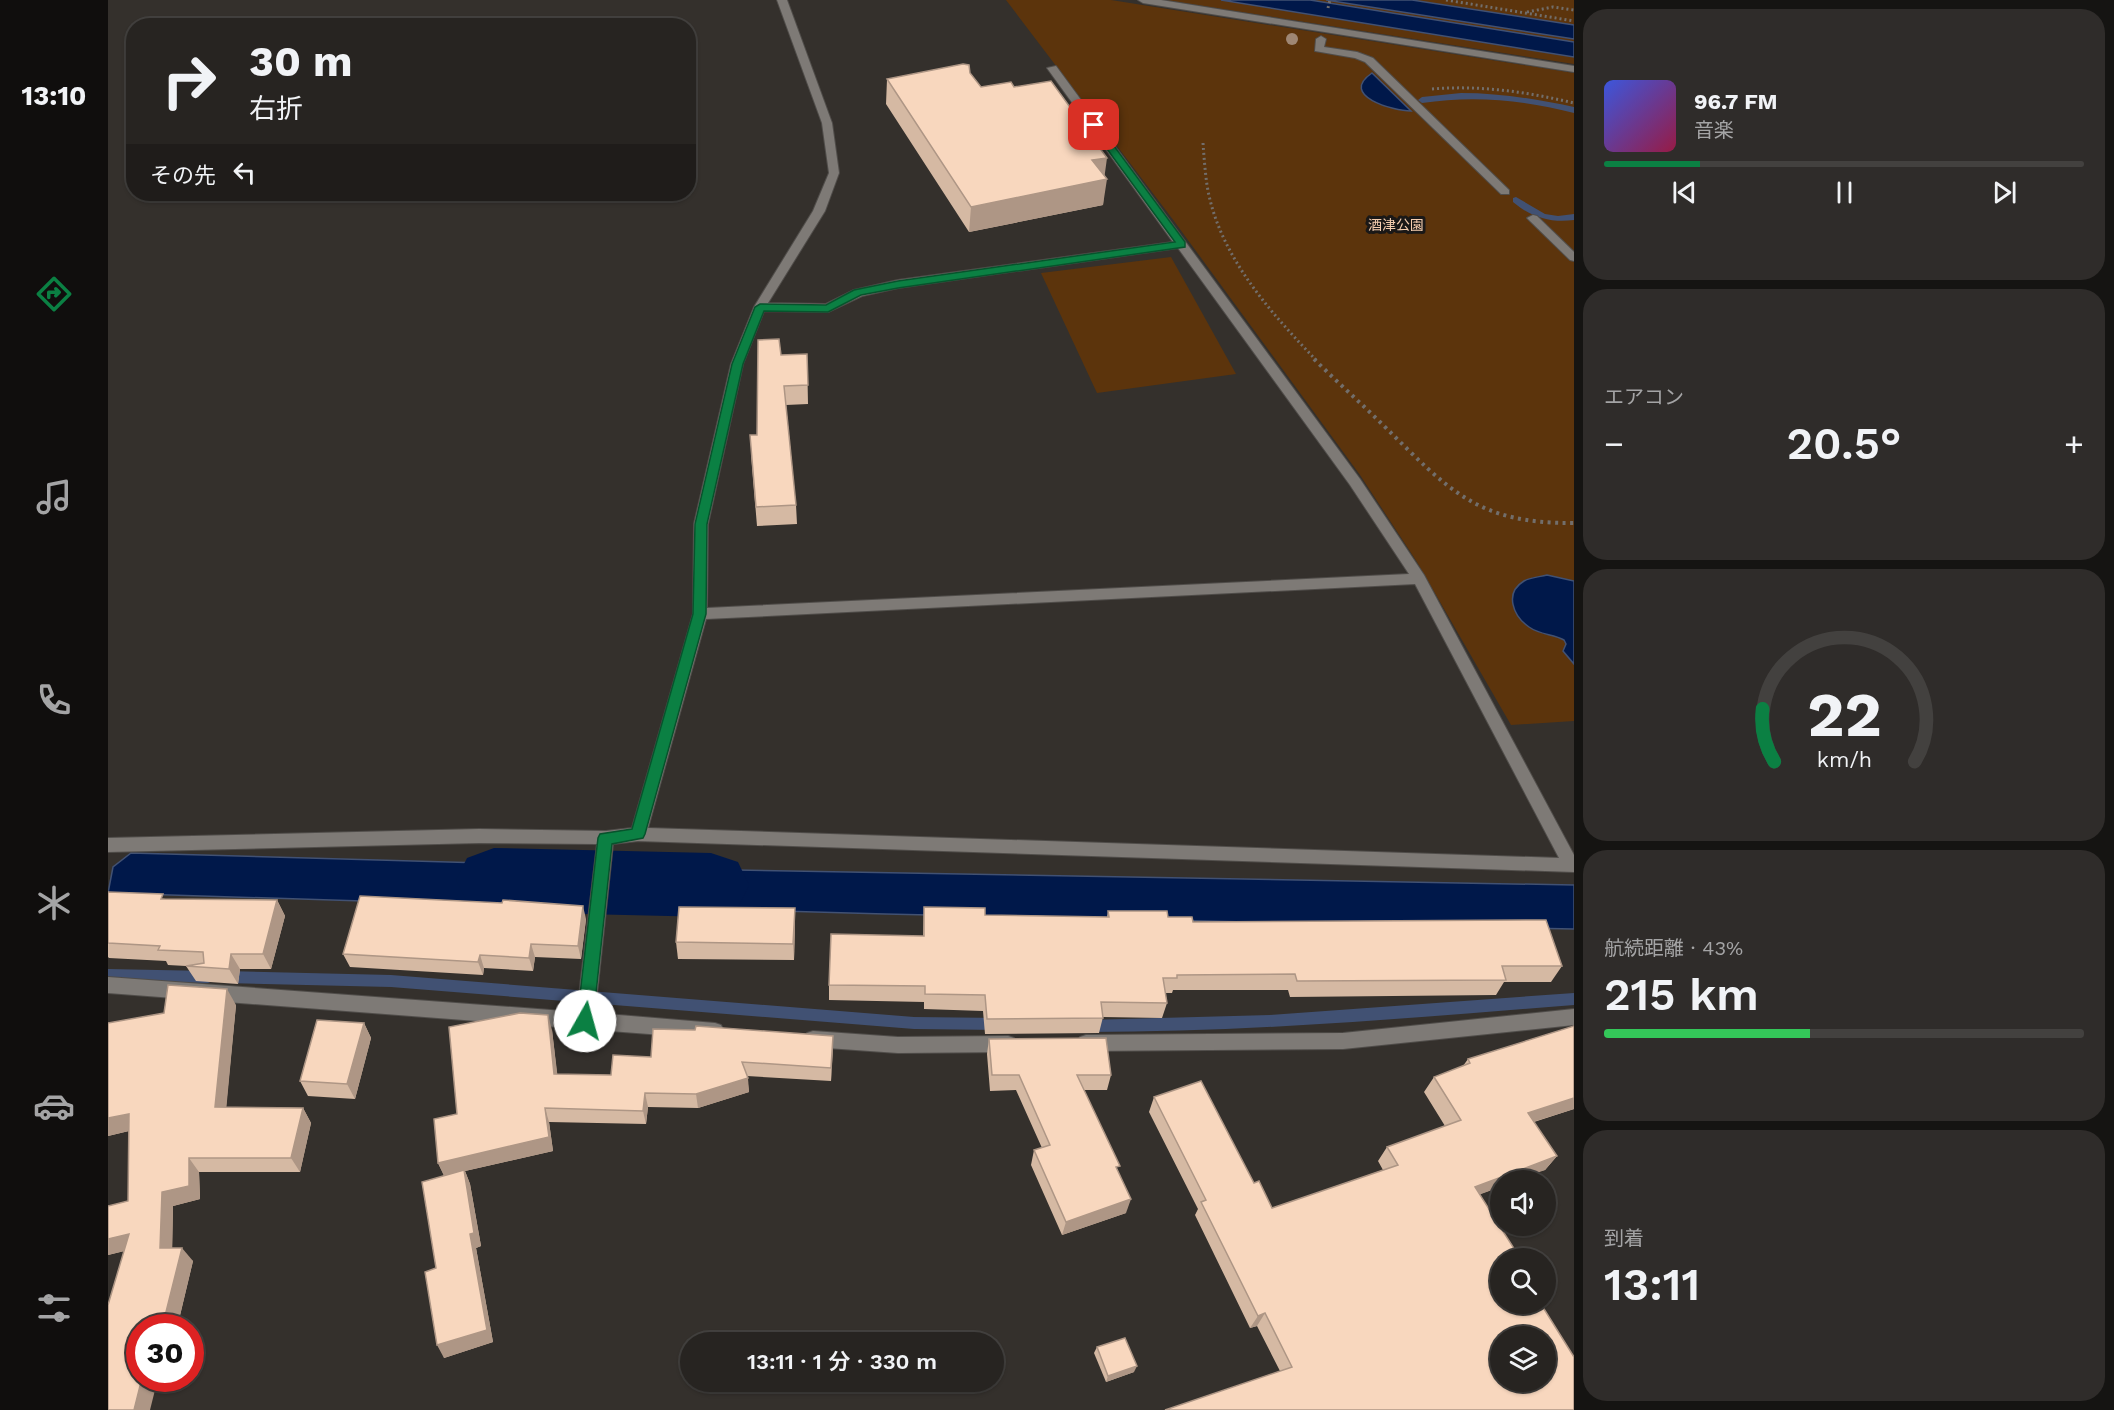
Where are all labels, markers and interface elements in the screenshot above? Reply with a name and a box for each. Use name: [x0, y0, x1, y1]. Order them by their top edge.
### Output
text: 30 m: [249, 37, 353, 86]
icon: right: [150, 42, 228, 120]
text: 13:10: [22, 80, 86, 112]
text: 96.7 FM: [1694, 89, 1778, 114]
text: 右折: [249, 93, 303, 125]
pin: [1068, 99, 1119, 150]
icon: arrive: [1077, 108, 1110, 141]
text: 音楽: [1694, 118, 1734, 142]
icon: left: [228, 156, 261, 189]
text: その先: [150, 163, 216, 188]
icon: previous: [1668, 176, 1701, 209]
icon: pause: [1828, 176, 1861, 209]
icon: next: [1988, 176, 2021, 209]
park label: 酒津公園: [1368, 217, 1424, 233]
icon: directions: [33, 273, 75, 315]
text: エアコン: [1604, 385, 1684, 409]
text: 20.5°: [1786, 417, 1902, 470]
text: −: [1604, 424, 1624, 463]
text: +: [2064, 424, 2084, 463]
icon: music: [33, 476, 75, 518]
text: 22: [1807, 678, 1881, 751]
icon: phone: [33, 679, 75, 721]
text: km/h: [1816, 747, 1872, 772]
icon: climate: [33, 882, 75, 924]
text: 航続距離 · 43%: [1604, 936, 1743, 960]
text: 215 km: [1604, 968, 1759, 1021]
position arrow: [553, 989, 617, 1053]
icon: car: [33, 1085, 75, 1127]
map controls: [1490, 1170, 1556, 1392]
button: sound: [1490, 1170, 1556, 1236]
text: 到着: [1604, 1226, 1644, 1250]
button: search: [1490, 1248, 1556, 1314]
text: 13:11: [1604, 1258, 1700, 1311]
icon: filters: [33, 1287, 75, 1329]
speed limit sign: 30: [126, 1314, 204, 1392]
button: layers: [1490, 1326, 1556, 1392]
text: 13:11 · 1 分 · 330 m: [747, 1349, 937, 1374]

